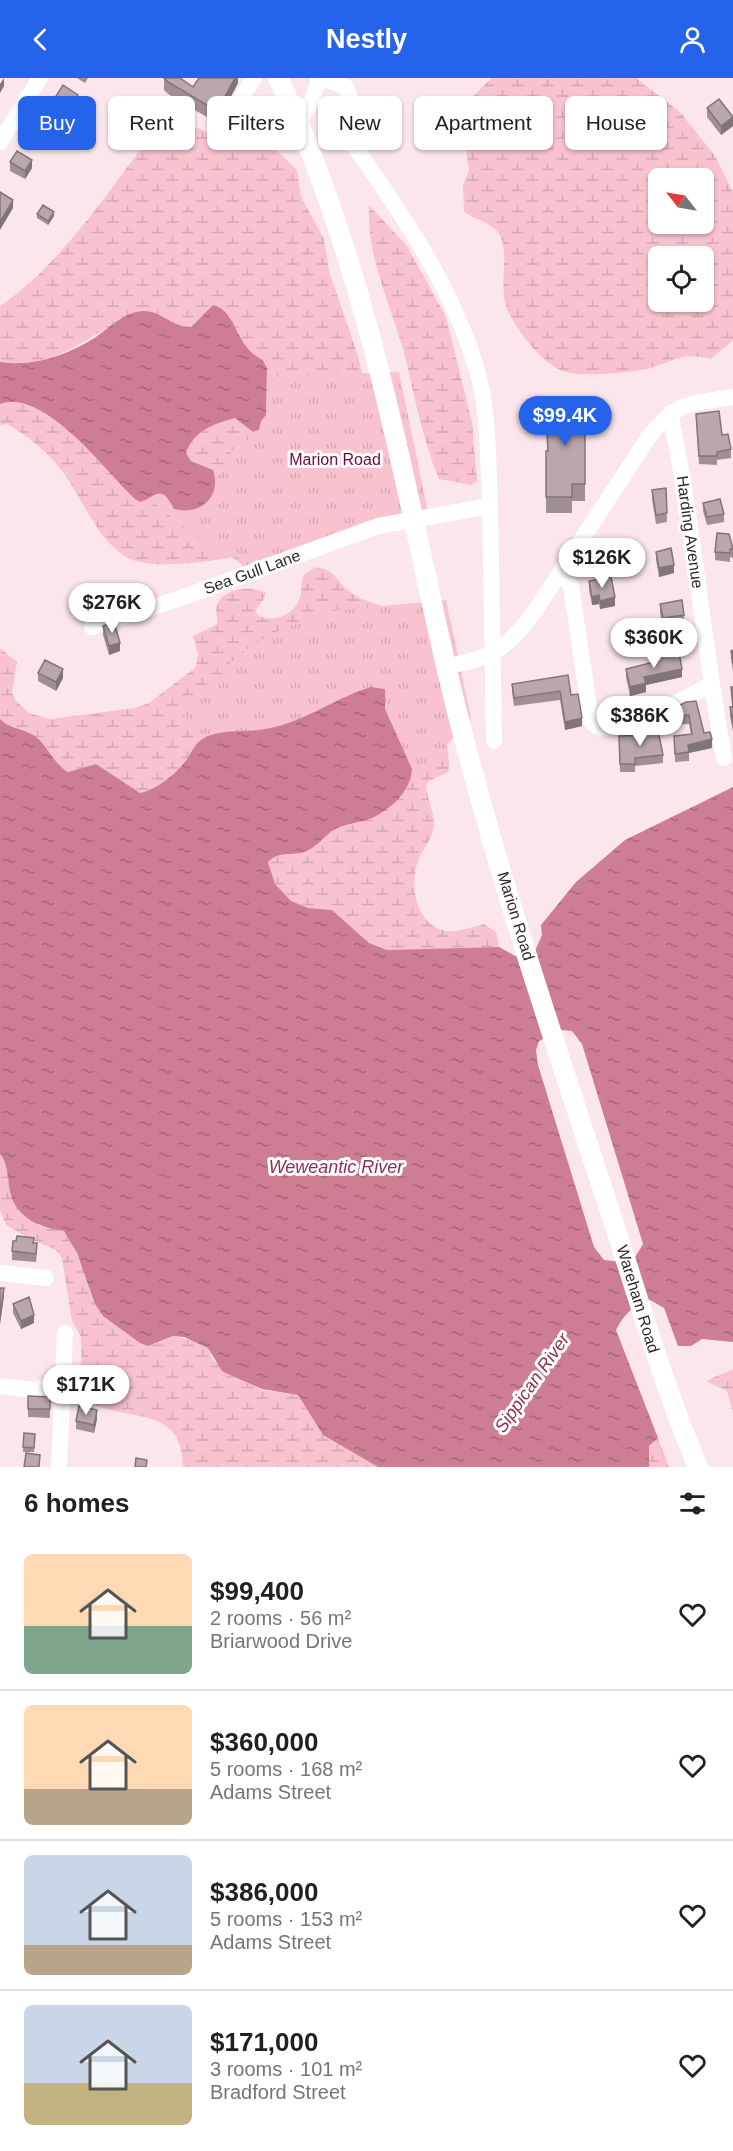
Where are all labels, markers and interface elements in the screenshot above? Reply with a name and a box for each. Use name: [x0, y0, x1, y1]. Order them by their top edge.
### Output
icon: back: [24, 23, 57, 56]
icon: person: [676, 23, 709, 56]
text: Nestly: [326, 24, 407, 54]
chip: Buy: [18, 96, 96, 150]
chip: Rent: [108, 96, 195, 150]
chip: Filters: [207, 96, 306, 150]
chip: New: [318, 96, 402, 150]
chip: Apartment: [414, 96, 553, 150]
chip: House: [565, 96, 667, 150]
north arrow: [648, 168, 714, 234]
map controls: [648, 168, 714, 312]
button: locate: [648, 246, 714, 312]
pin: $99.4K: [516, 396, 614, 447]
text: $99.4K: [533, 404, 597, 426]
park label: Marion Road: [289, 451, 381, 468]
street label: Harding Avenue: [674, 475, 706, 590]
pin: $126K: [560, 538, 644, 589]
text: $126K: [573, 546, 631, 568]
street label: Sea Gull Lane: [201, 547, 303, 597]
pin: $276K: [70, 583, 154, 634]
text: $276K: [83, 591, 141, 613]
pin: $360K: [612, 618, 696, 669]
text: $360K: [625, 626, 683, 648]
pin: $386K: [598, 696, 682, 747]
text: $386K: [611, 704, 669, 726]
street label: Marion Road: [494, 870, 538, 962]
water label: Weweantic River: [269, 1157, 404, 1177]
street label: Wareham Road: [614, 1243, 662, 1355]
water label: Sippican River: [491, 1329, 574, 1436]
pin: $171K: [44, 1365, 128, 1416]
text: $171K: [57, 1373, 115, 1395]
icon: filters: [676, 1487, 709, 1520]
text: 6 homes: [24, 1488, 130, 1518]
text: $99,400: [210, 1576, 304, 1606]
icon: home: [72, 1578, 144, 1650]
icon: heart: [676, 1598, 709, 1631]
text: 2 rooms · 56 m²: [210, 1607, 351, 1629]
text: Briarwood Drive: [210, 1630, 352, 1652]
text: $360,000: [210, 1727, 318, 1757]
icon: home: [72, 1729, 144, 1801]
icon: heart: [676, 1749, 709, 1782]
text: 5 rooms · 168 m²: [210, 1758, 362, 1780]
text: Adams Street: [210, 1781, 331, 1803]
text: $386,000: [210, 1877, 318, 1907]
icon: home: [72, 1879, 144, 1951]
icon: heart: [676, 1899, 709, 1932]
text: 5 rooms · 153 m²: [210, 1908, 362, 1930]
text: Adams Street: [210, 1931, 331, 1953]
text: $171,000: [210, 2027, 318, 2057]
icon: home: [72, 2029, 144, 2101]
icon: heart: [676, 2049, 709, 2082]
text: 3 rooms · 101 m²: [210, 2058, 362, 2080]
text: Bradford Street: [210, 2081, 346, 2103]

